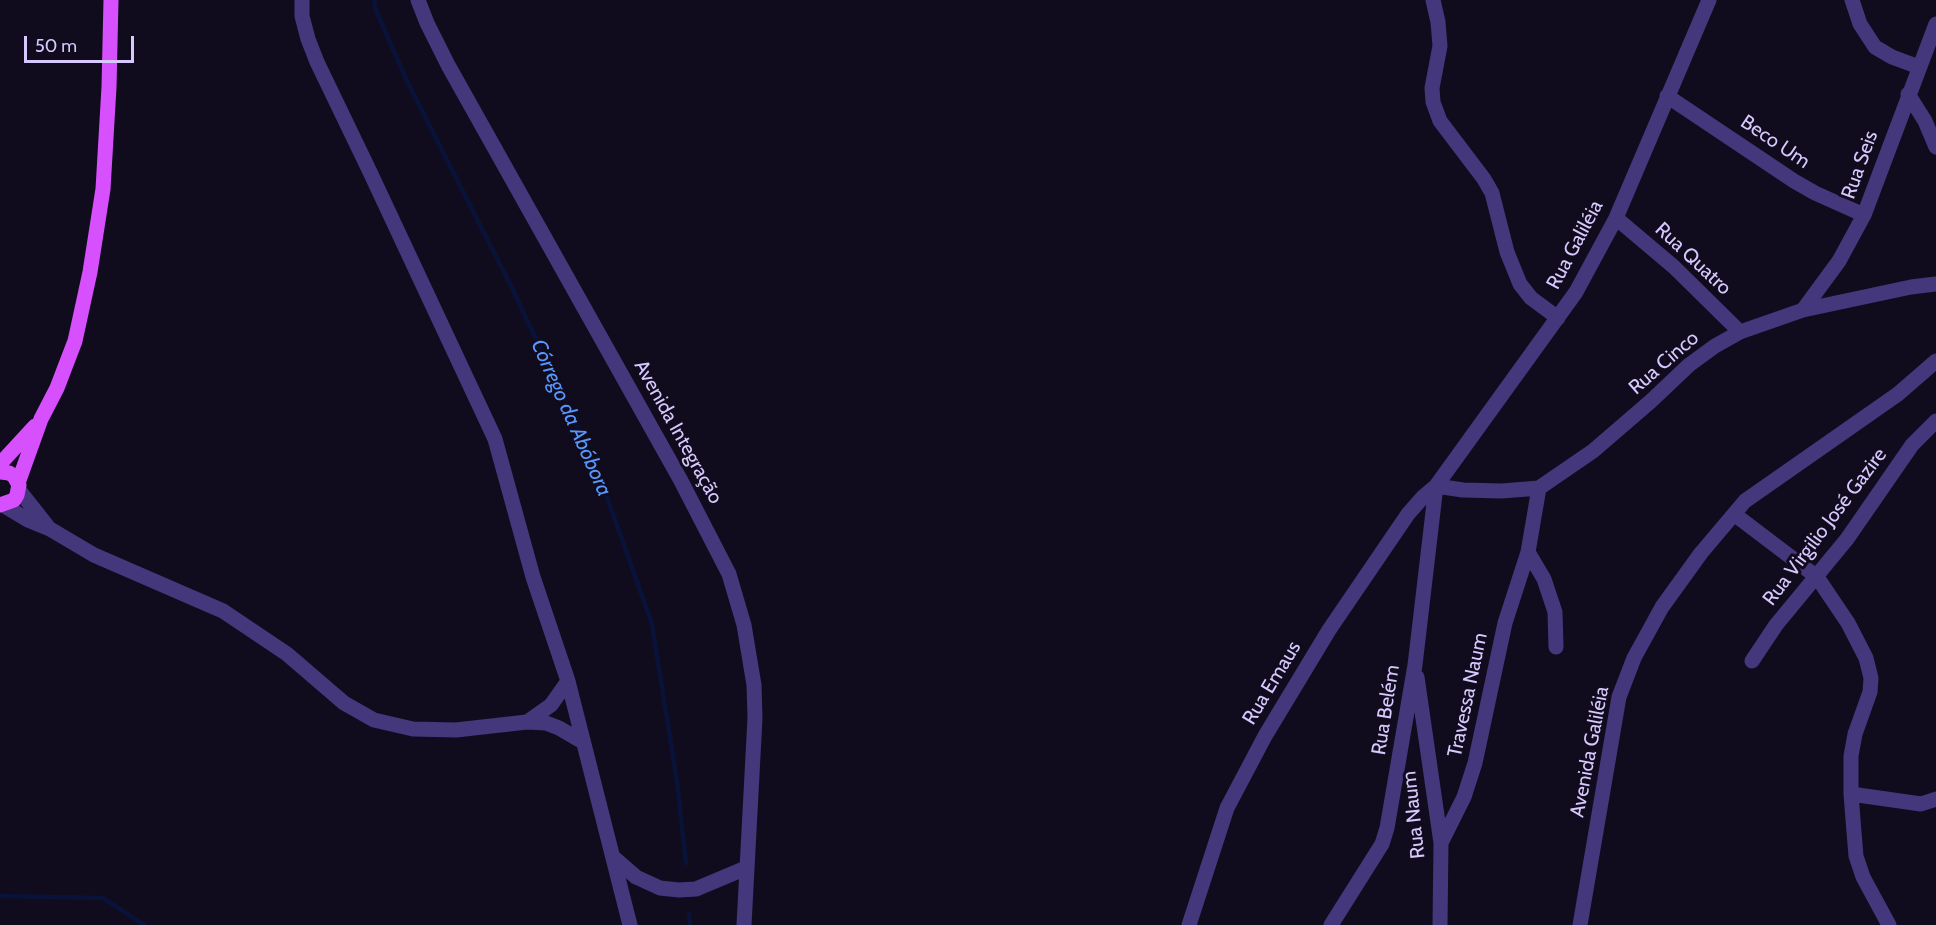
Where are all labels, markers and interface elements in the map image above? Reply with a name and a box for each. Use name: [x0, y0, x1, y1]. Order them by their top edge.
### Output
scale bar: [27, 24, 136, 62]
text: 50 m: [35, 35, 77, 57]
street label: Beco Um: [1736, 110, 1814, 174]
street label: Rua Seis: [1837, 128, 1883, 202]
street label: Rua Galiléia: [1542, 196, 1608, 294]
street label: Rua Quatro: [1650, 218, 1736, 300]
street label: Rua Cinco: [1624, 326, 1704, 400]
water label: Córrego da Abóbora: [525, 336, 617, 500]
street label: Avenida Integração: [629, 356, 727, 508]
street label: Rua Virgilio José Gazire: [1758, 444, 1892, 610]
street label: Travessa Naum: [1443, 631, 1493, 759]
street label: Rua Emaus: [1238, 637, 1306, 729]
street label: Rua Belém: [1367, 663, 1405, 757]
street label: Avenida Galiléia: [1566, 685, 1614, 819]
street label: Rua Naum: [1397, 770, 1431, 860]

